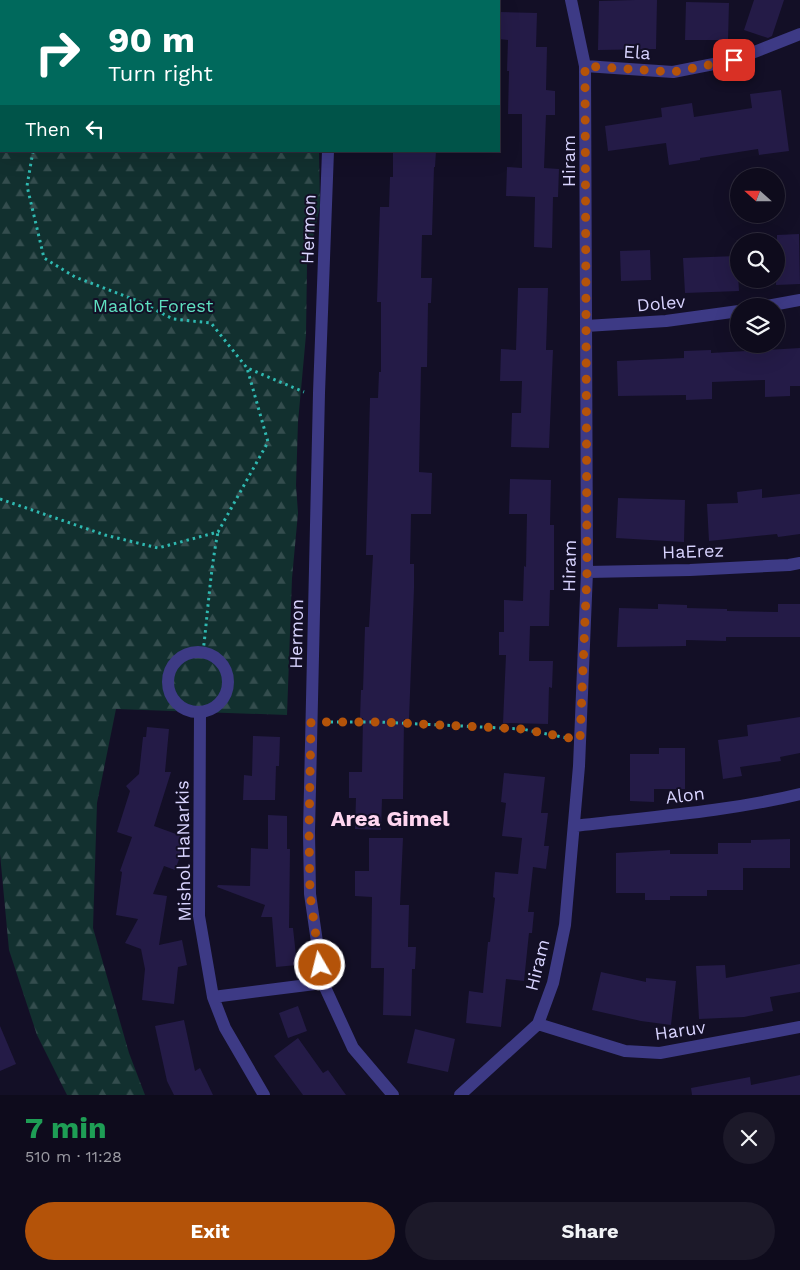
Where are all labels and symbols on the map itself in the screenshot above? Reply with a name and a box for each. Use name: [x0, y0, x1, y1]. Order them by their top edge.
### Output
pin: [713, 39, 755, 81]
street label: Ela: [623, 41, 651, 63]
street label: Hiram: [558, 135, 579, 187]
north arrow: [730, 168, 785, 222]
street label: Hermon: [296, 194, 320, 264]
street label: Dolev: [636, 290, 687, 316]
park label: Maalot Forest: [93, 295, 214, 316]
street label: HaErez: [662, 539, 724, 563]
street label: Hiram: [558, 540, 580, 592]
street label: Hermon: [285, 599, 307, 669]
street label: Mishol HaNarkis: [171, 780, 195, 922]
street label: Alon: [664, 782, 706, 808]
district label: Area Gimel: [331, 806, 450, 831]
street label: Hiram: [520, 937, 554, 993]
position arrow: [293, 938, 345, 990]
street label: Haruv: [653, 1016, 707, 1044]

